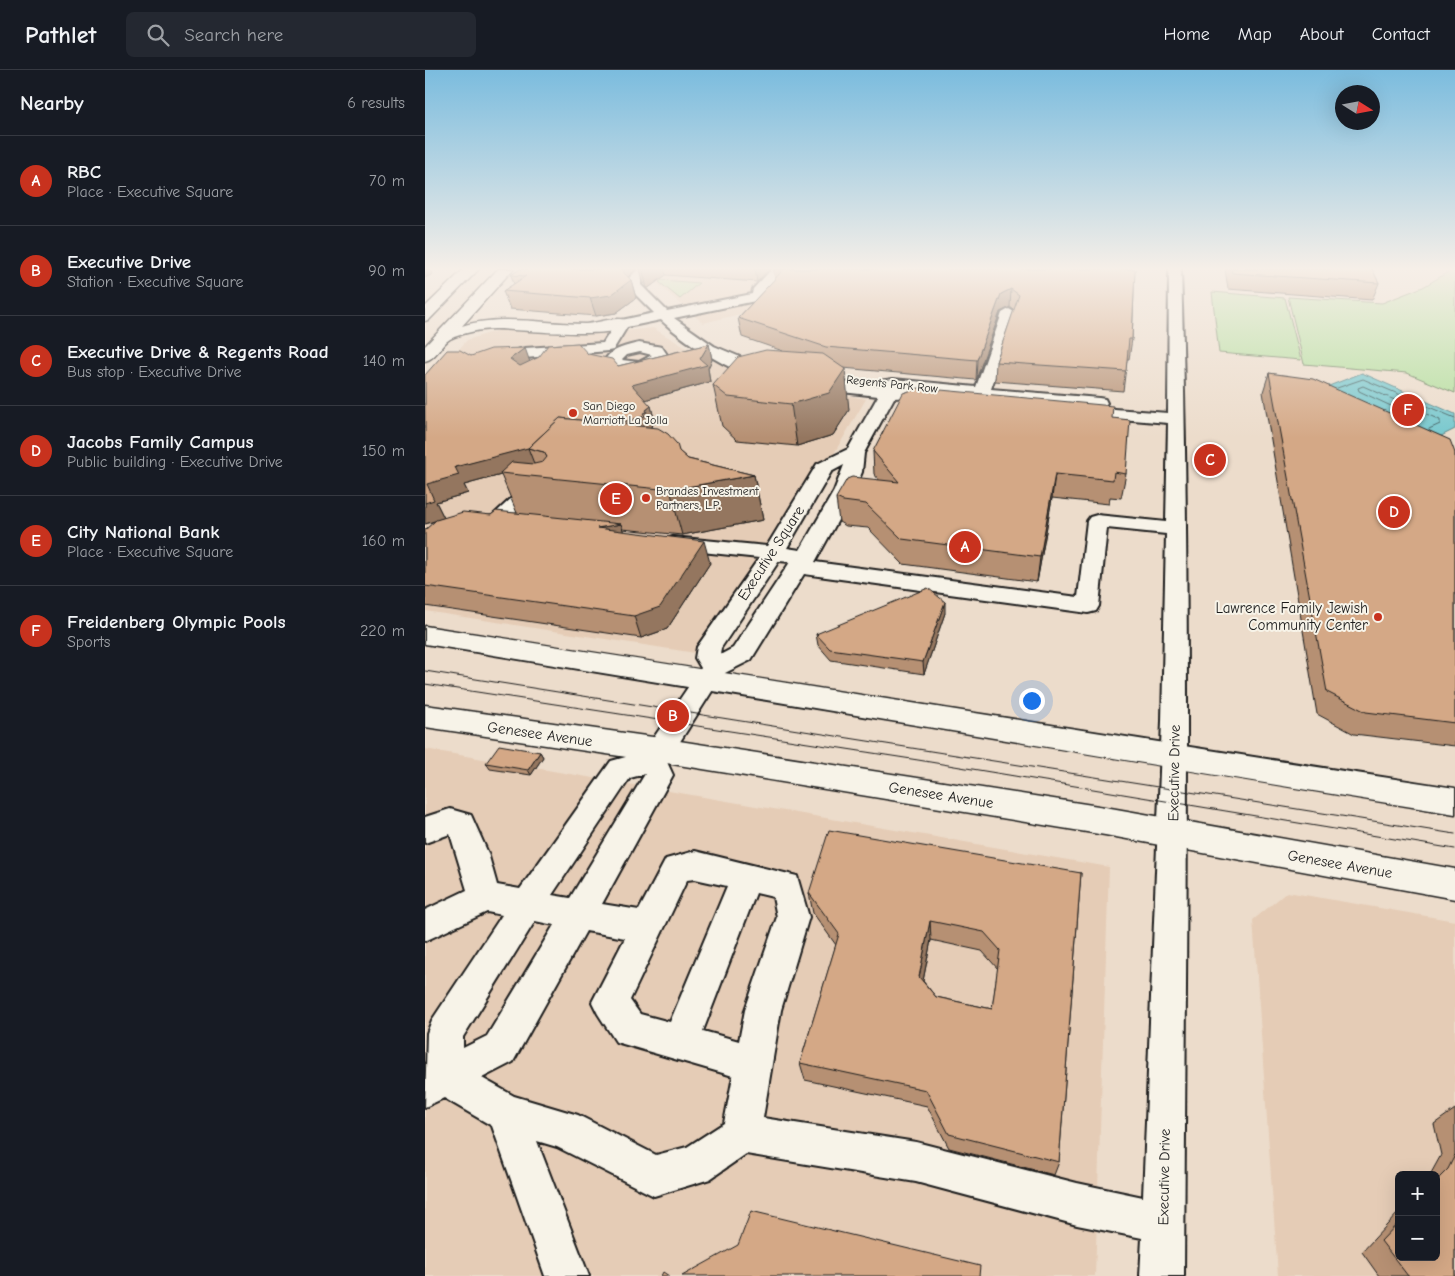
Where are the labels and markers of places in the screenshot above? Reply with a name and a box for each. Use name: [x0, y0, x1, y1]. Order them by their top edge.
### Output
pin: F: [1392, 391, 1424, 429]
place label: San Diego Marriott La Jolla: [583, 399, 668, 427]
marker: San Diego Marriott La Jolla: [567, 407, 579, 419]
pin: C: [1194, 441, 1226, 479]
pin: E: [600, 480, 632, 518]
place label: Brandes Investment Partners, L.P.: [656, 484, 759, 512]
marker: Brandes Investment Partners, L.P.: [640, 492, 652, 504]
pin: D: [1378, 493, 1410, 531]
pin: A: [949, 528, 981, 566]
place label: Lawrence Family Jewish Community Center: [1215, 599, 1368, 634]
marker: Lawrence Family Jewish Community Center: [1372, 611, 1384, 623]
pin: B: [657, 697, 689, 735]

